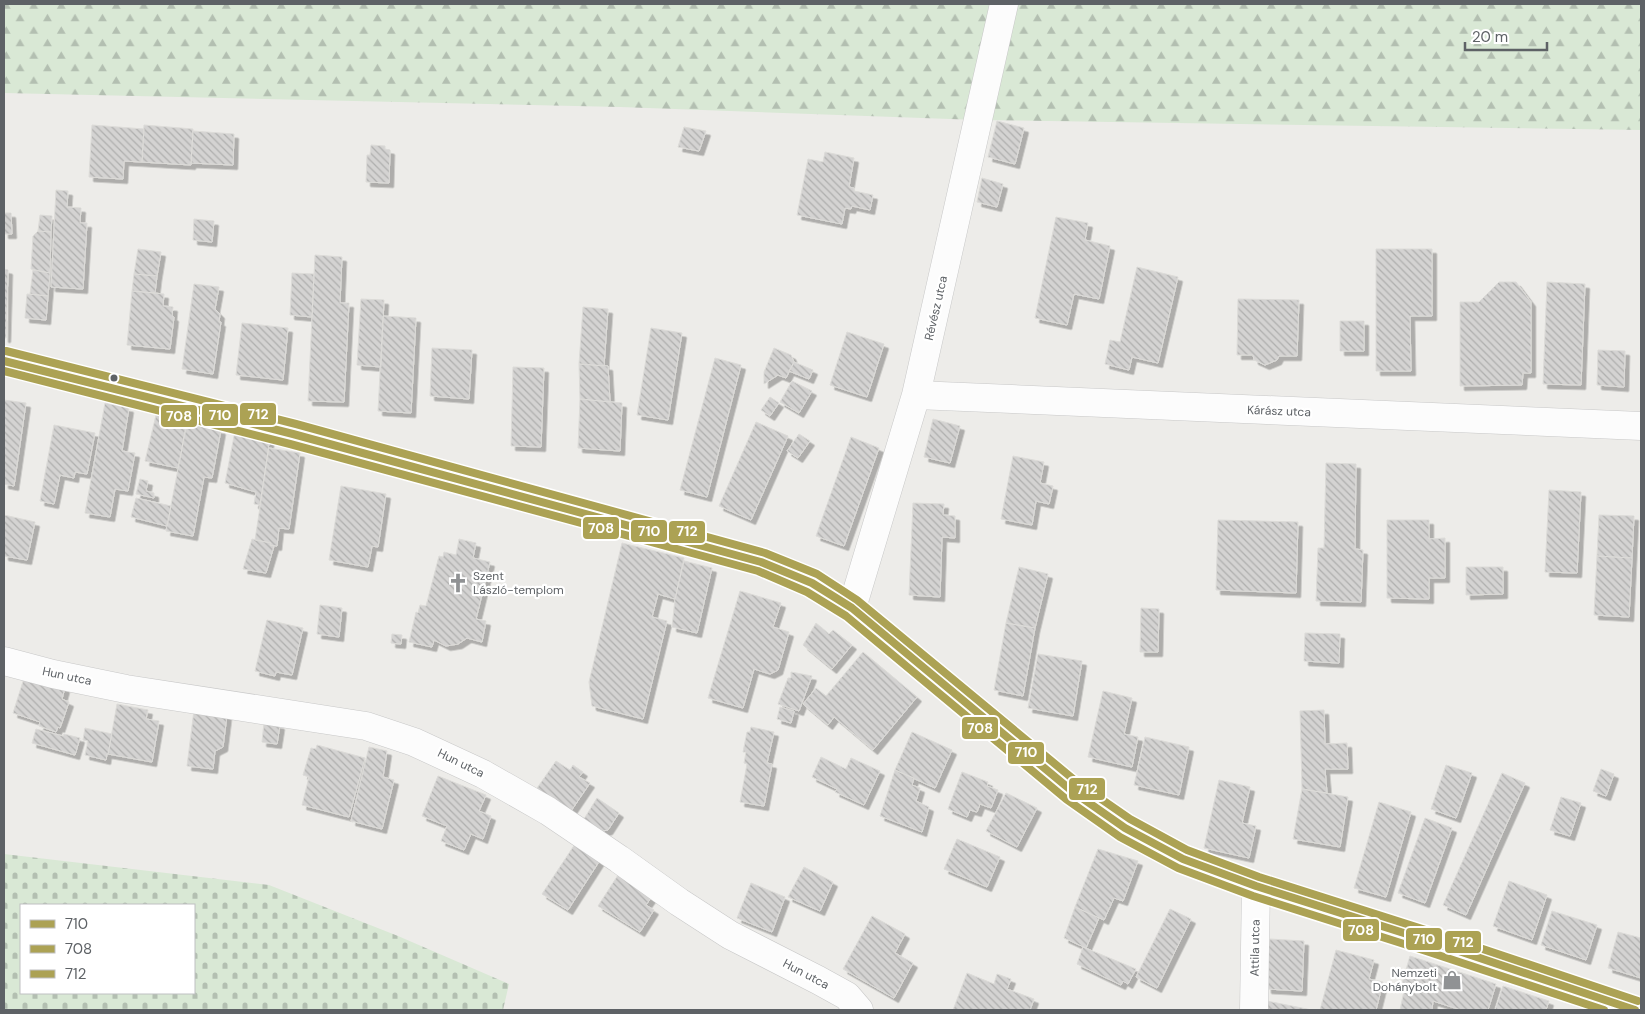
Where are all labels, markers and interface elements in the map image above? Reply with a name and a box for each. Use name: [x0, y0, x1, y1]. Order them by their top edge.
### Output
scale bar: [1465, 20, 1548, 52]
text: 20 m: [1472, 27, 1508, 47]
street label: Révész utca: [921, 274, 951, 342]
unlabelled marker: [109, 373, 119, 383]
line badge: 712: [239, 402, 277, 426]
street label: Kárász utca: [1247, 402, 1311, 420]
line badge: 710: [201, 403, 239, 427]
line badge: 708: [160, 404, 198, 428]
text: 712: [248, 405, 268, 423]
text: 710: [209, 406, 232, 424]
text: 708: [166, 407, 192, 425]
line badge: 708: [582, 516, 620, 540]
text: 708: [588, 519, 614, 537]
line badge: 710: [630, 519, 668, 543]
line badge: 712: [668, 520, 706, 544]
text: 710: [638, 522, 661, 540]
text: 712: [677, 522, 697, 540]
place label: Szent László-templom: [473, 568, 564, 598]
church icon: Szent László-templom: [447, 572, 469, 594]
street label: Hun utca: [41, 663, 93, 689]
line badge: 708: [961, 716, 999, 740]
text: 708: [967, 719, 993, 737]
line badge: 710: [1007, 741, 1045, 765]
text: 710: [1015, 743, 1038, 761]
street label: Hun utca: [435, 745, 487, 781]
line badge: 712: [1068, 777, 1106, 801]
text: 712: [1077, 780, 1097, 798]
legend: [20, 904, 195, 994]
text: 710: [65, 914, 88, 934]
line badge: 708: [1342, 918, 1380, 942]
street label: Attila utca: [1247, 919, 1263, 977]
text: 708: [1348, 921, 1374, 939]
line badge: 710: [1405, 927, 1443, 951]
text: 710: [1413, 930, 1436, 948]
line badge: 712: [1444, 930, 1482, 954]
text: 712: [1453, 933, 1473, 951]
text: 708: [65, 939, 92, 959]
street label: Hun utca: [780, 955, 832, 993]
text: 712: [65, 964, 86, 984]
place label: Nemzeti Dohánybolt: [1373, 965, 1437, 995]
shop icon: Nemzeti Dohánybolt: [1441, 969, 1463, 991]

